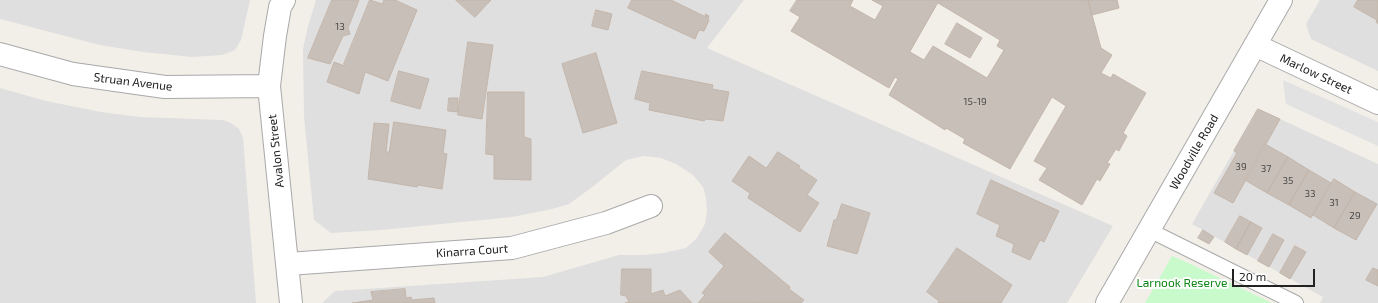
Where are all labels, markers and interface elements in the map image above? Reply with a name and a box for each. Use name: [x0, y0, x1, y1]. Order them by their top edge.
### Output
house number: 13: [335, 21, 345, 33]
street label: Marlow Street: [1278, 51, 1354, 97]
street label: Struan Avenue: [93, 70, 173, 94]
house number: 15-19: [963, 96, 987, 108]
street label: Woodville Road: [1167, 112, 1221, 192]
street label: Avalon Street: [265, 114, 287, 188]
house number: 39: [1235, 161, 1247, 173]
house number: 37: [1261, 163, 1271, 175]
house number: 35: [1283, 175, 1293, 187]
house number: 33: [1304, 188, 1316, 200]
house number: 31: [1329, 197, 1339, 209]
house number: 29: [1349, 210, 1361, 222]
street label: Kinarra Court: [435, 241, 509, 261]
scale bar: [1234, 261, 1317, 287]
text: 20 m: [1239, 269, 1266, 283]
park label: Larnook Reserve: [1137, 276, 1227, 290]

